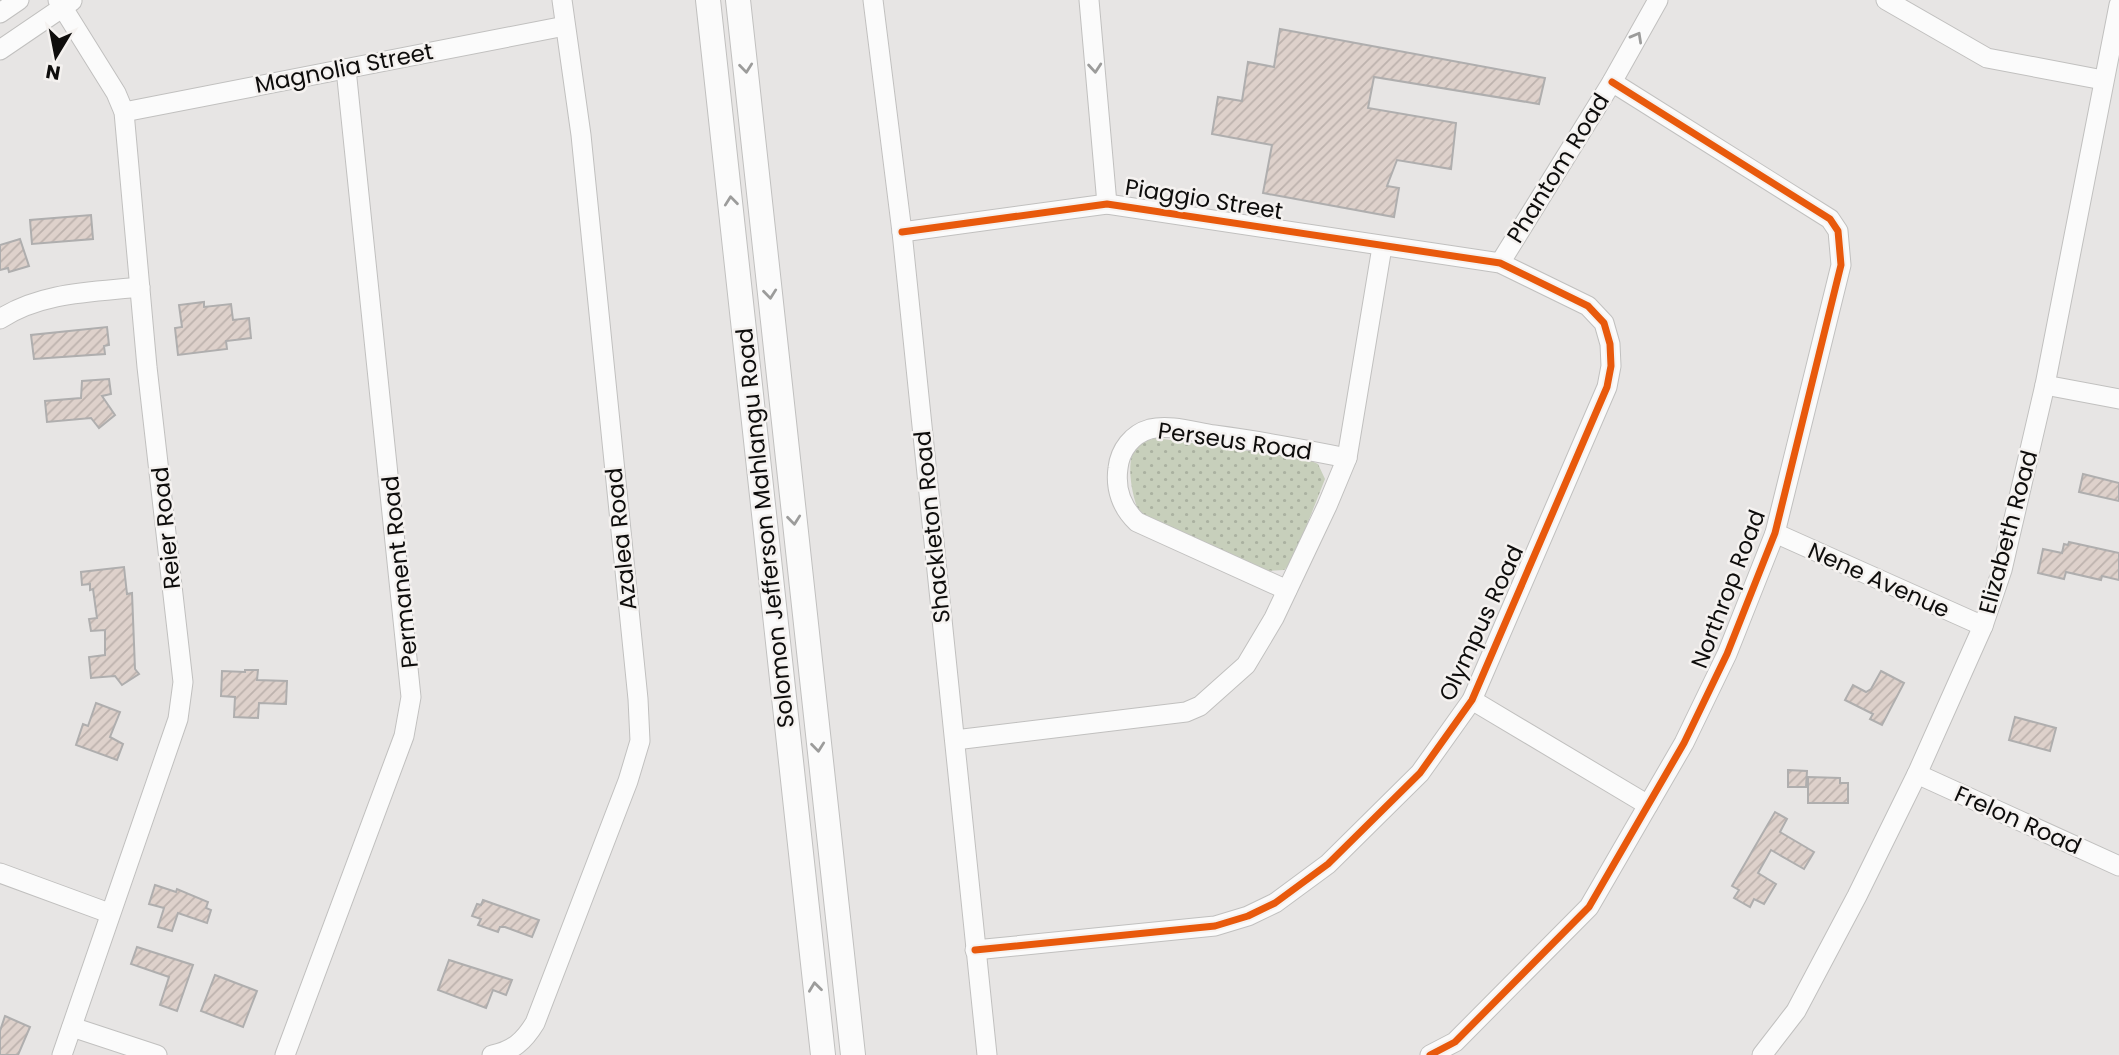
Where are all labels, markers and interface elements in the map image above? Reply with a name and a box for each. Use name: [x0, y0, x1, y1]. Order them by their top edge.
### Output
north arrow: [21, 21, 91, 91]
one-way arrow: [1629, 32, 1642, 44]
street label: Magnolia Street: [252, 35, 436, 101]
text: N: [44, 58, 63, 87]
one-way arrow: [738, 62, 753, 74]
one-way arrow: [1087, 63, 1102, 74]
street label: Phantom Road: [1499, 87, 1617, 249]
street label: Piaggio Street: [1123, 171, 1285, 227]
one-way arrow: [724, 195, 739, 206]
one-way arrow: [762, 288, 777, 300]
street label: Solomon Jefferson Mahlangu Road: [728, 326, 802, 730]
street label: Perseus Road: [1156, 414, 1314, 468]
street label: Shackleton Road: [906, 429, 958, 625]
street label: Elizabeth Road: [1971, 447, 2045, 617]
street label: Reier Road: [144, 465, 188, 591]
street label: Azalea Road: [598, 466, 644, 612]
street label: Permanent Road: [374, 474, 426, 670]
street label: Northrop Road: [1683, 505, 1773, 673]
one-way arrow: [786, 515, 801, 526]
street label: Nene Avenue: [1803, 534, 1955, 626]
street label: Olympus Road: [1431, 540, 1531, 706]
one-way arrow: [810, 741, 825, 752]
street label: Frelon Road: [1950, 778, 2086, 862]
one-way arrow: [808, 981, 823, 993]

